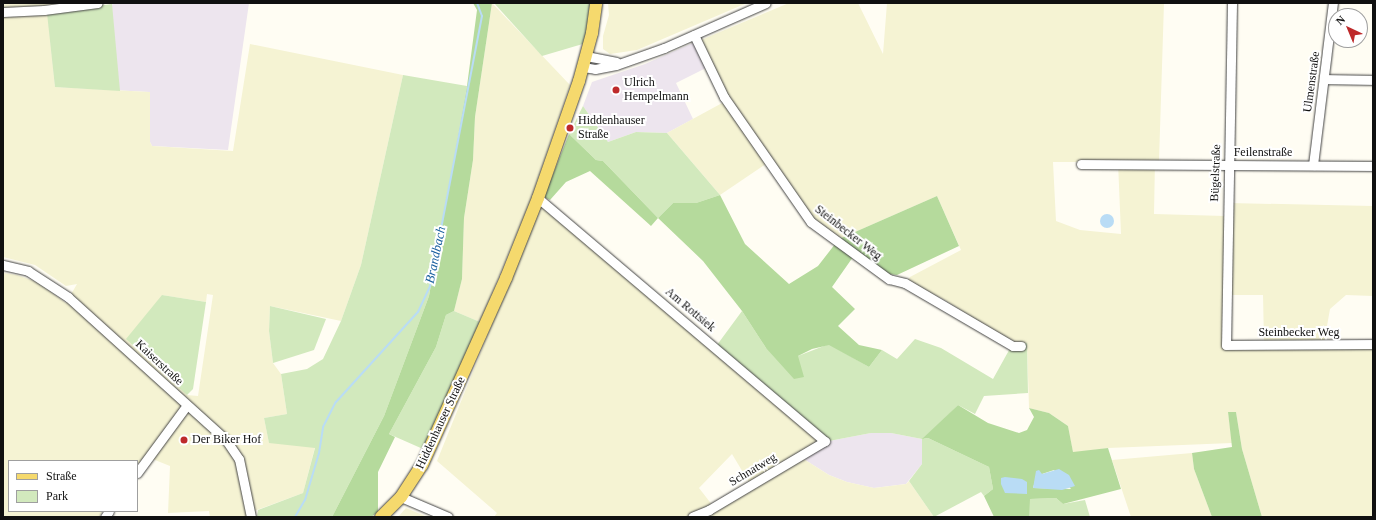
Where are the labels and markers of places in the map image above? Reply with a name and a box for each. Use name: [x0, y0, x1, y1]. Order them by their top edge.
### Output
place label: Ulrich Hempelmann: [624, 76, 689, 104]
marker: Ulrich Hempelmann: [611, 85, 621, 95]
place label: Hiddenhauser Straße: [578, 114, 645, 142]
marker: Hiddenhauser Straße: [565, 123, 575, 133]
place label: Der Biker Hof: [192, 433, 261, 447]
marker: Der Biker Hof: [179, 435, 189, 445]

